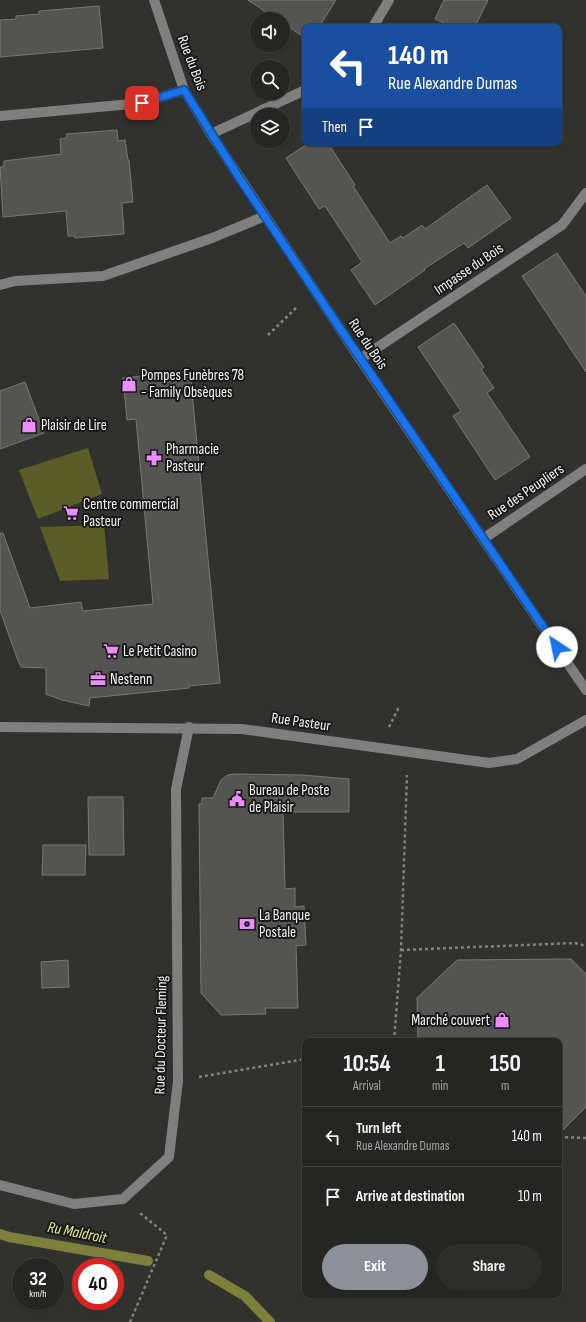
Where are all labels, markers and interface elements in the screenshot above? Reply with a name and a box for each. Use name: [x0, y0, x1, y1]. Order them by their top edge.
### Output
map controls: [250, 12, 290, 148]
button: sound: [250, 12, 290, 52]
street label: Rue du Bois: [173, 33, 211, 93]
text: 140 m: [388, 39, 449, 72]
icon: left: [322, 40, 374, 92]
button: search: [250, 60, 290, 100]
text: Rue Alexandre Dumas: [388, 73, 517, 94]
pin: [125, 86, 159, 120]
icon: arrive: [131, 92, 153, 114]
button: layers: [250, 108, 290, 148]
icon: arrive: [355, 116, 377, 138]
text: Then: [322, 118, 347, 137]
street label: Impasse du Bois: [431, 239, 507, 299]
street label: Rue du Bois: [344, 315, 392, 373]
place label: Pompes Funèbres 78 - Family Obsèques: [141, 366, 244, 402]
shop icon: Pompes Funèbres 78 - Family Obsèques: [120, 375, 138, 393]
shop icon: Plaisir de Lire: [20, 416, 38, 434]
place label: Plaisir de Lire: [41, 416, 107, 435]
place label: Pharmacie Pasteur: [166, 440, 219, 476]
pharmacy icon: Pharmacie Pasteur: [145, 449, 163, 467]
street label: Rue des Peupliers: [484, 460, 568, 524]
place label: Centre commercial Pasteur: [83, 495, 179, 531]
supermarket icon: Centre commercial Pasteur: [62, 504, 80, 522]
position arrow: [536, 626, 578, 668]
supermarket icon: Le Petit Casino: [102, 642, 120, 660]
place label: Le Petit Casino: [123, 642, 197, 661]
office icon: Nestenn: [89, 670, 107, 688]
place label: Nestenn: [110, 670, 152, 689]
street label: Rue Pasteur: [270, 708, 333, 736]
place label: Bureau de Poste de Plaisir: [249, 781, 330, 817]
public building icon: Bureau de Poste de Plaisir: [228, 790, 246, 808]
place label: La Banque Postale: [259, 906, 310, 942]
bank icon: La Banque Postale: [238, 915, 256, 933]
street label: Rue du Docteur Fleming: [150, 975, 172, 1095]
place label: Marché couvert: [411, 1011, 490, 1030]
shop icon: Marché couvert: [493, 1011, 511, 1029]
text: 10:54: [343, 1049, 391, 1078]
text: 1: [435, 1049, 445, 1078]
text: 150: [489, 1049, 521, 1078]
text: Arrival: [353, 1078, 381, 1094]
text: min: [432, 1078, 448, 1094]
text: m: [501, 1078, 509, 1094]
text: Turn left: [356, 1119, 401, 1138]
icon: left: [322, 1126, 344, 1148]
text: 140 m: [512, 1127, 542, 1146]
text: Rue Alexandre Dumas: [356, 1138, 449, 1154]
icon: arrive: [322, 1186, 344, 1208]
text: Arrive at destination: [356, 1187, 465, 1206]
text: 10 m: [518, 1187, 542, 1206]
water label: Ru Maldroit: [46, 1218, 109, 1248]
button: Exit: [322, 1244, 428, 1290]
button: Share: [436, 1244, 542, 1290]
speed limit sign: 40: [72, 1258, 124, 1310]
text: 32: [29, 1267, 47, 1291]
text: km/h: [29, 1288, 47, 1300]

